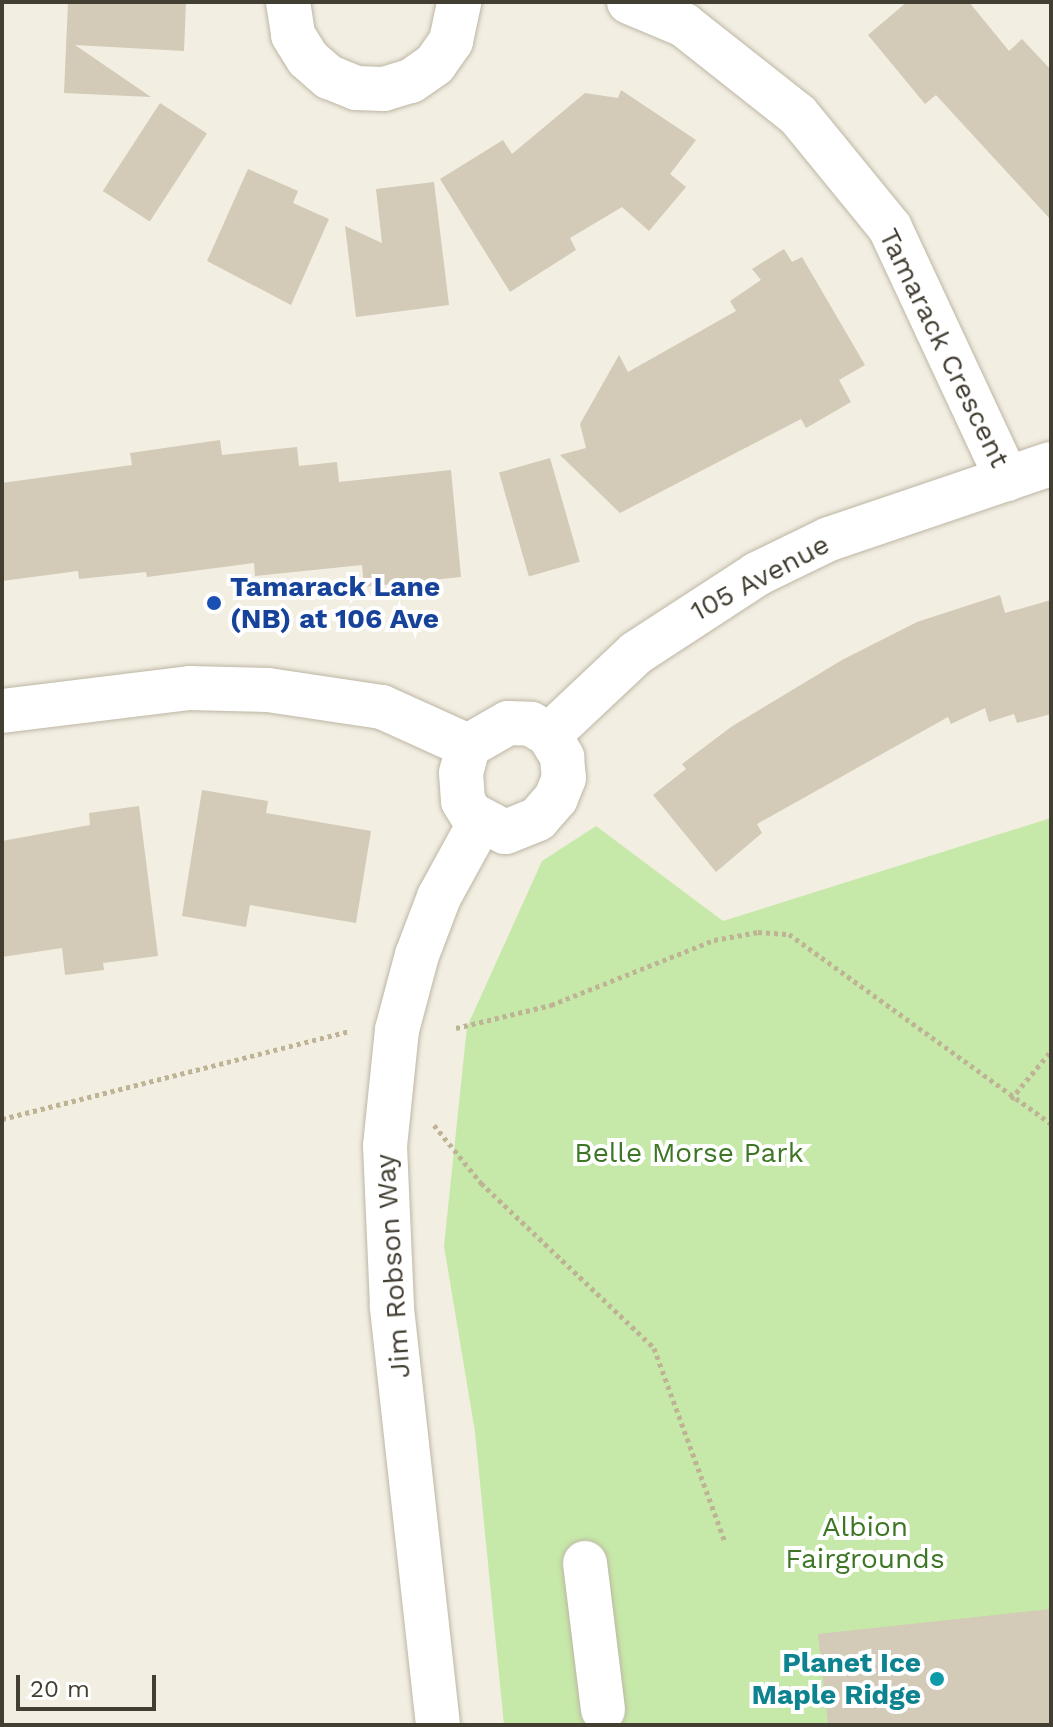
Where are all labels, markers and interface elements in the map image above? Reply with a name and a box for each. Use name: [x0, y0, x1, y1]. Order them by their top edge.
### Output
street label: Tamarack Crescent: [871, 223, 1017, 473]
street label: 105 Avenue: [684, 527, 836, 629]
place label: Tamarack Lane (NB) at 106 Ave: [230, 570, 441, 636]
marker: Tamarack Lane (NB) at 106 Ave: [205, 594, 223, 612]
park label: Belle Morse Park: [574, 1136, 804, 1170]
street label: Jim Robson Way: [368, 1152, 418, 1380]
park label: Albion Fairgrounds: [785, 1510, 945, 1576]
place label: Planet Ice Maple Ridge: [752, 1646, 921, 1712]
scale bar: [20, 1659, 160, 1709]
marker: Planet Ice Maple Ridge: [928, 1670, 946, 1688]
text: 20 m: [30, 1675, 90, 1703]

